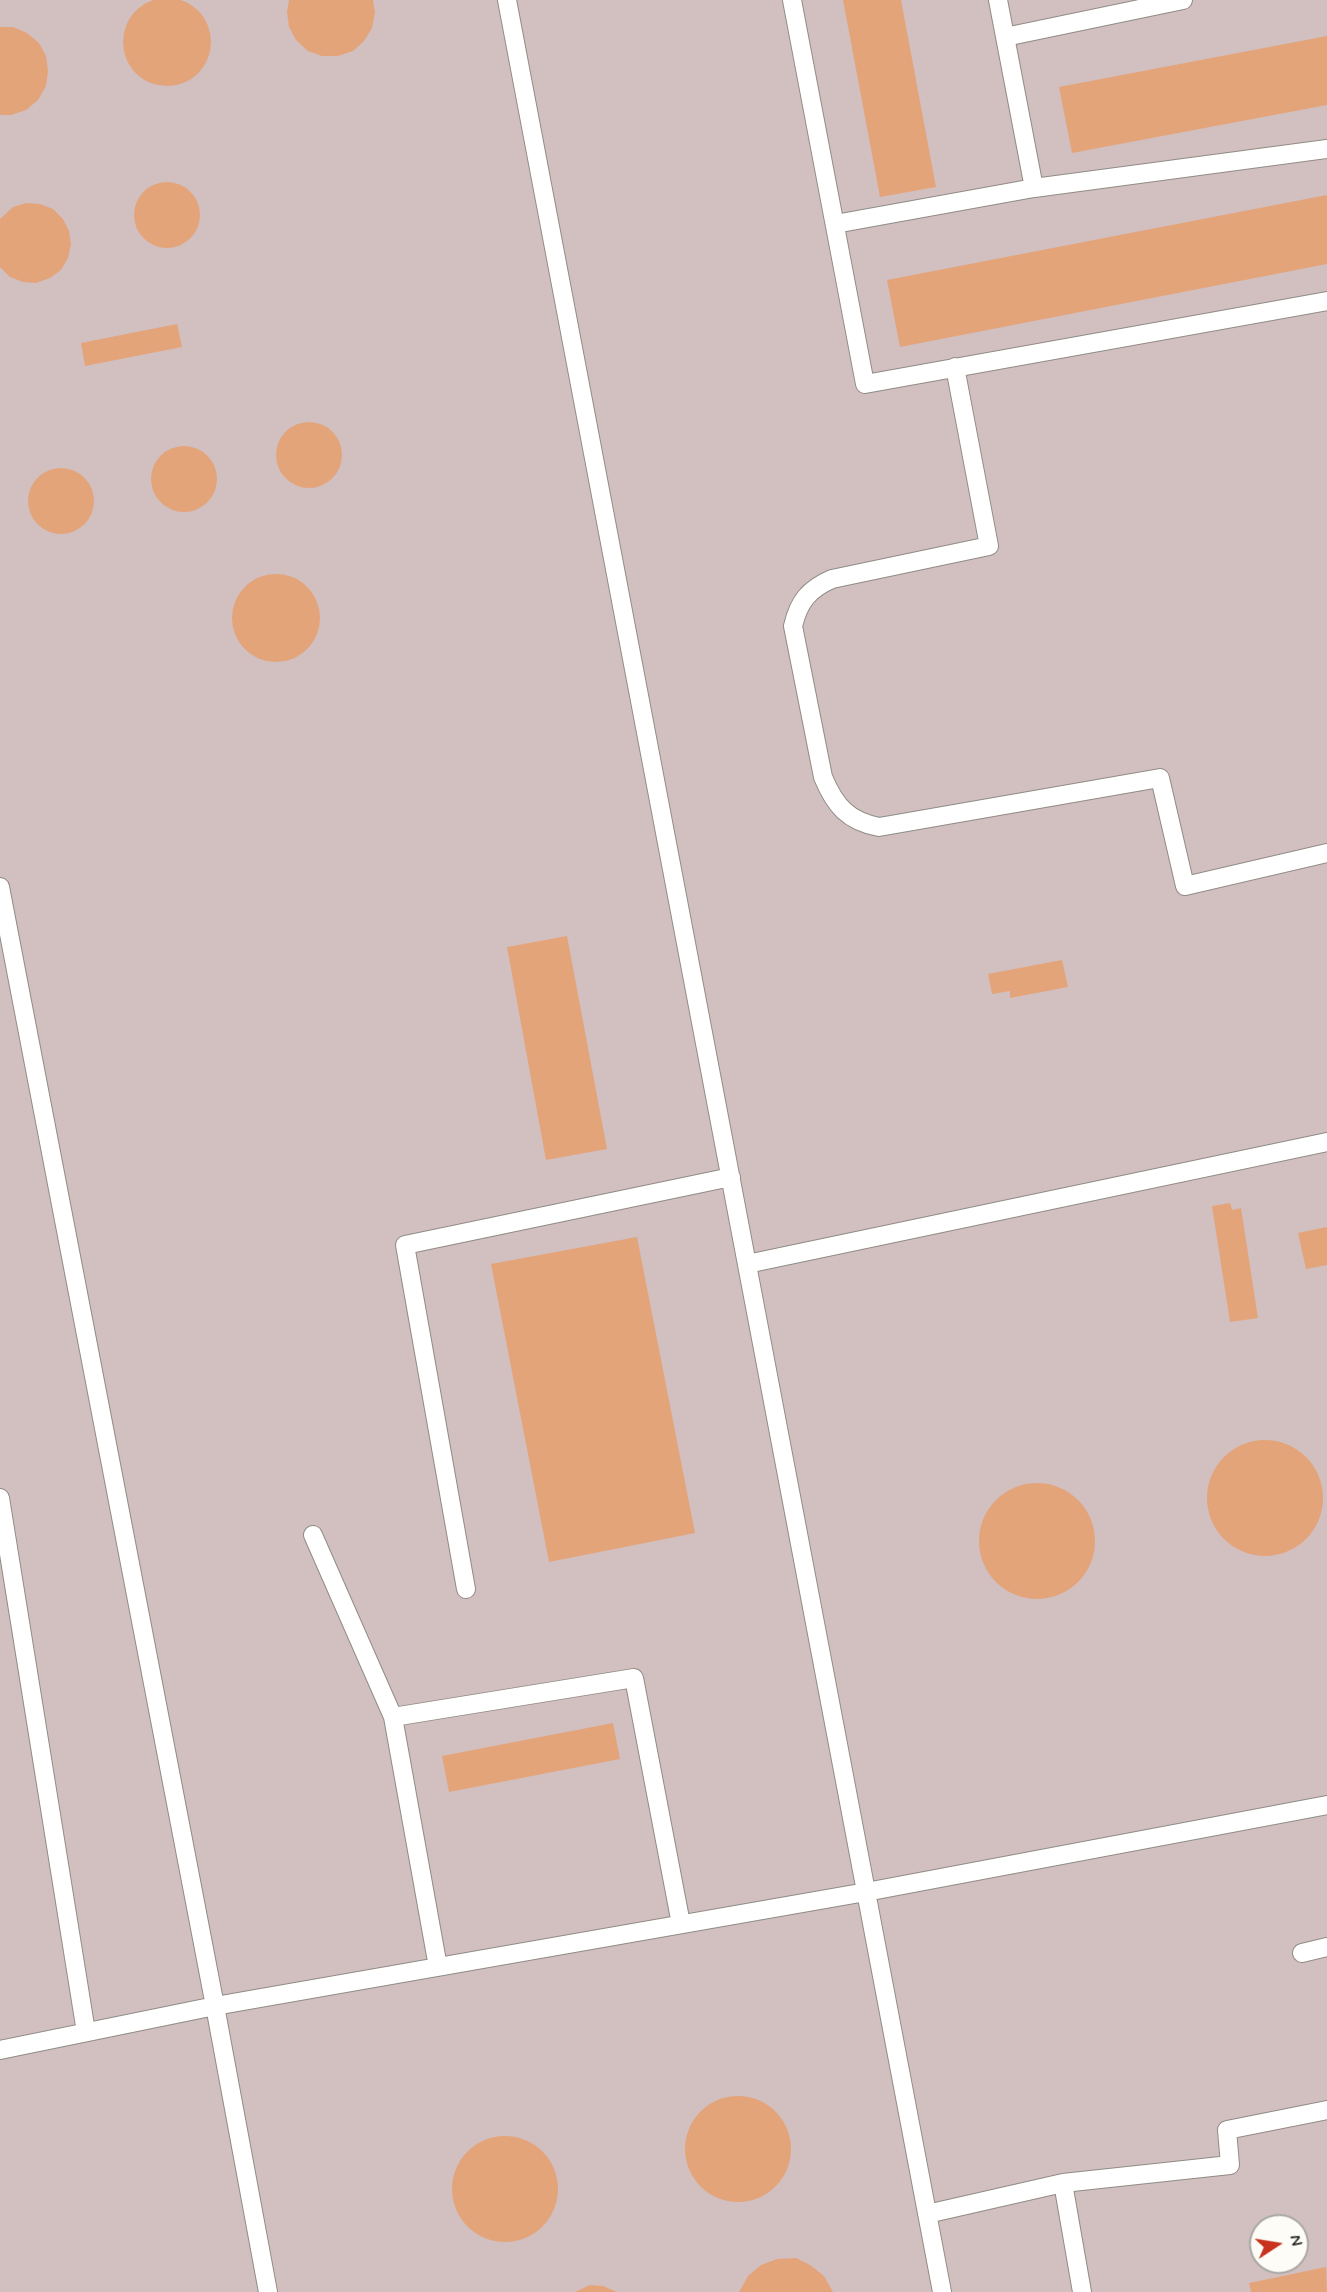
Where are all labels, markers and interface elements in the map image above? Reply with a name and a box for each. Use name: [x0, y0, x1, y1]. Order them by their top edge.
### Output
north arrow: [1249, 2214, 1309, 2274]
text: N: [1284, 2233, 1307, 2248]

